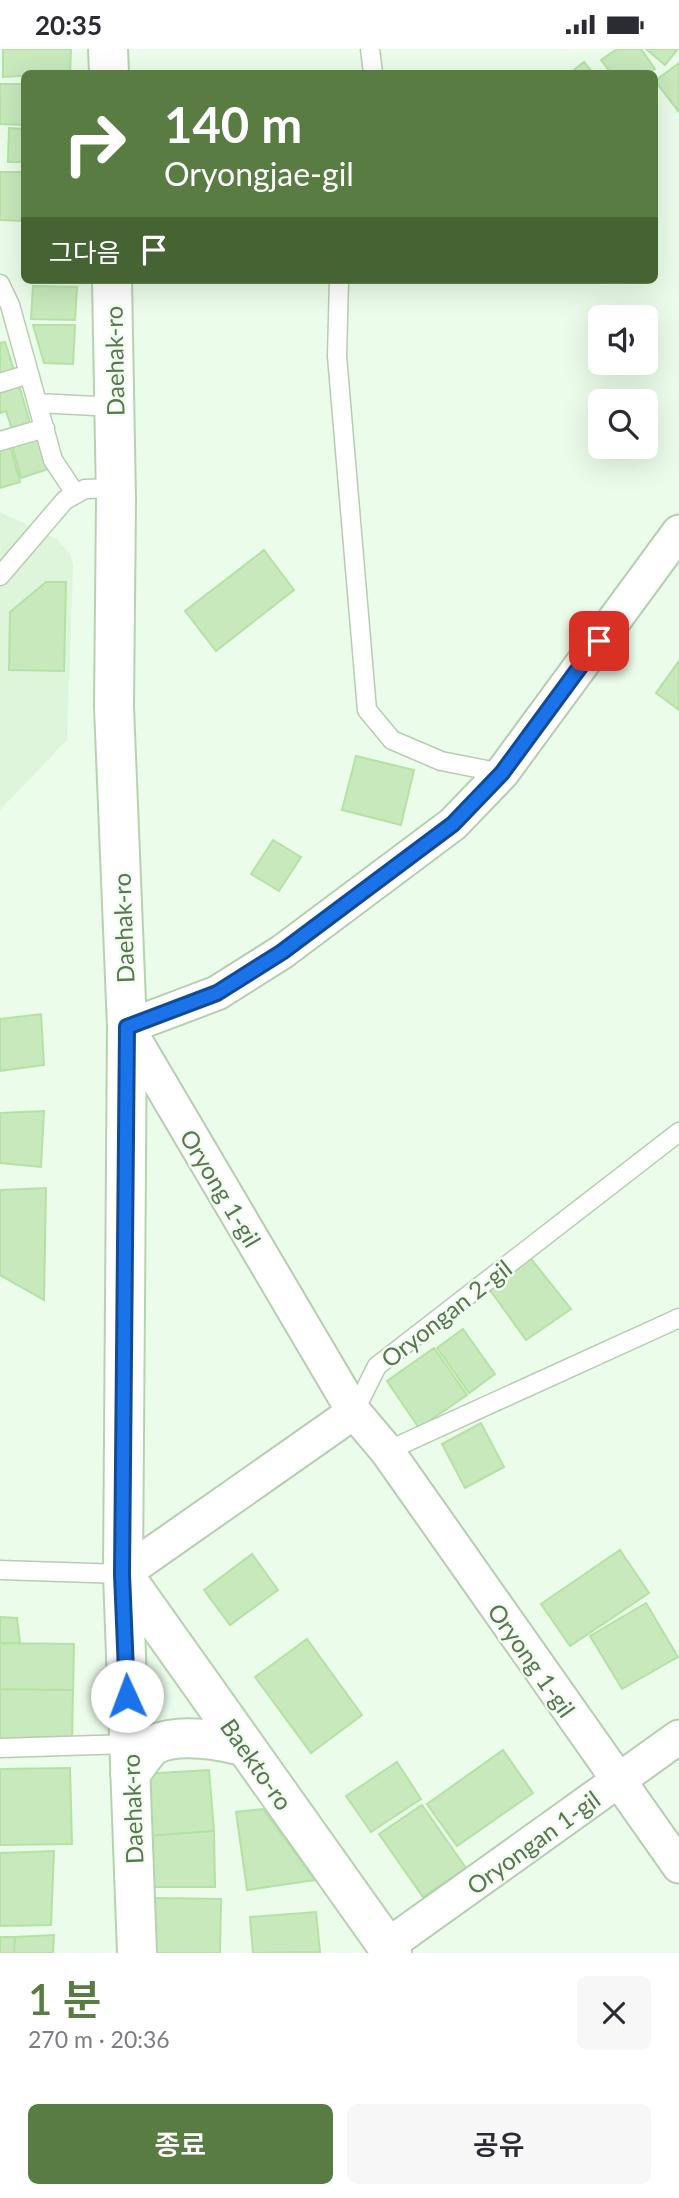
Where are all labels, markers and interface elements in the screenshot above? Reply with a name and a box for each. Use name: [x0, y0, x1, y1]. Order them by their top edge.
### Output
text: 20:35: [35, 9, 102, 41]
text: 140 m: [164, 95, 302, 153]
icon: right: [49, 98, 140, 189]
text: Oryongjae-gil: [164, 154, 354, 193]
icon: arrive: [135, 231, 173, 269]
text: 그다음: [49, 236, 121, 268]
map controls: [588, 305, 658, 459]
button: sound: [588, 305, 658, 375]
street label: Daehak-ro: [99, 306, 129, 416]
button: search: [588, 389, 658, 459]
pin: [569, 611, 629, 671]
icon: arrive: [580, 622, 618, 660]
street label: Daehak-ro: [107, 872, 139, 984]
street label: Oryong 1-gil: [175, 1124, 267, 1252]
street label: Oryongan 2-gil: [375, 1253, 517, 1373]
street label: Oryong 1-gil: [482, 1598, 582, 1722]
position arrow: [90, 1659, 164, 1733]
street label: Baekto-ro: [215, 1713, 299, 1815]
street label: Daehak-ro: [116, 1753, 148, 1865]
street label: Oryongan 1-gil: [461, 1784, 605, 1900]
text: 1 분: [28, 1974, 101, 2024]
button: close: [577, 1976, 651, 2050]
text: 270 m · 20:36: [28, 2025, 170, 2053]
button: 종료: [28, 2104, 333, 2184]
button: 공유: [347, 2104, 651, 2184]

